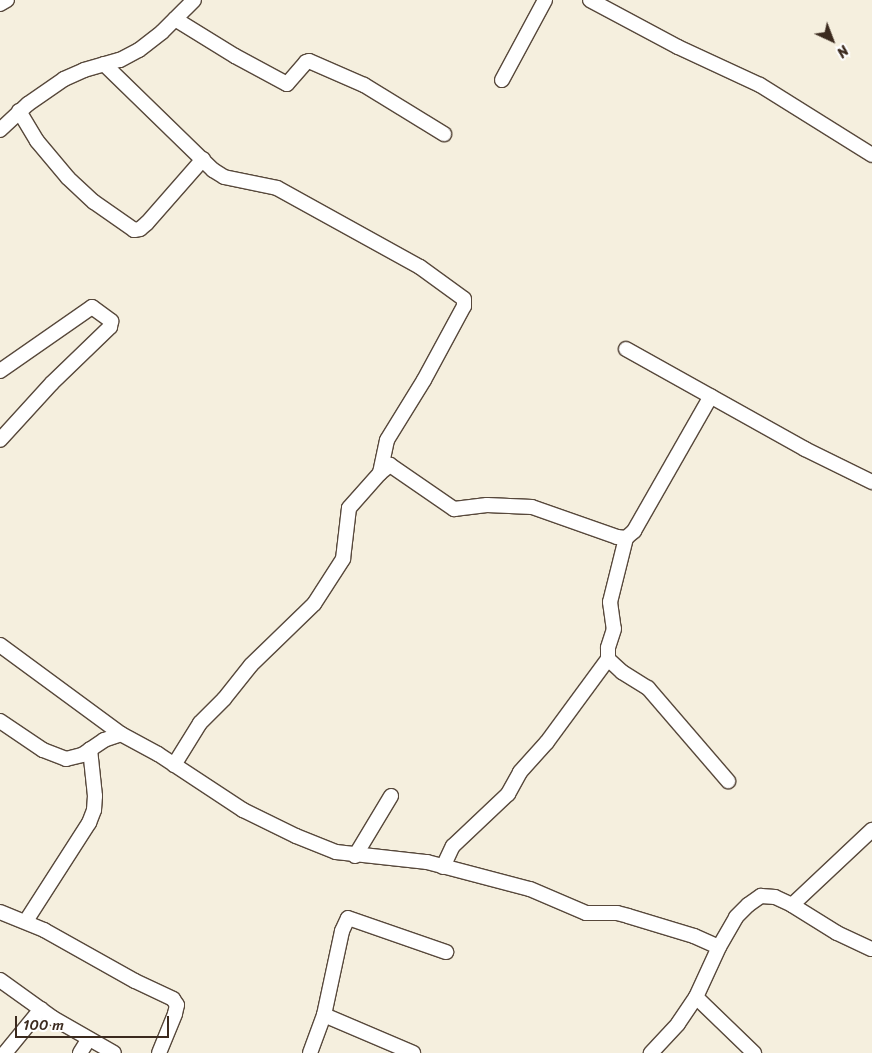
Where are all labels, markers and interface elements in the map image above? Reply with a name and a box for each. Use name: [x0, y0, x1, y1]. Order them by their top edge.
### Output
north arrow: [807, 15, 857, 65]
text: N: [831, 39, 855, 64]
scale bar: [18, 1006, 171, 1038]
text: 100 m: [23, 1012, 64, 1038]

